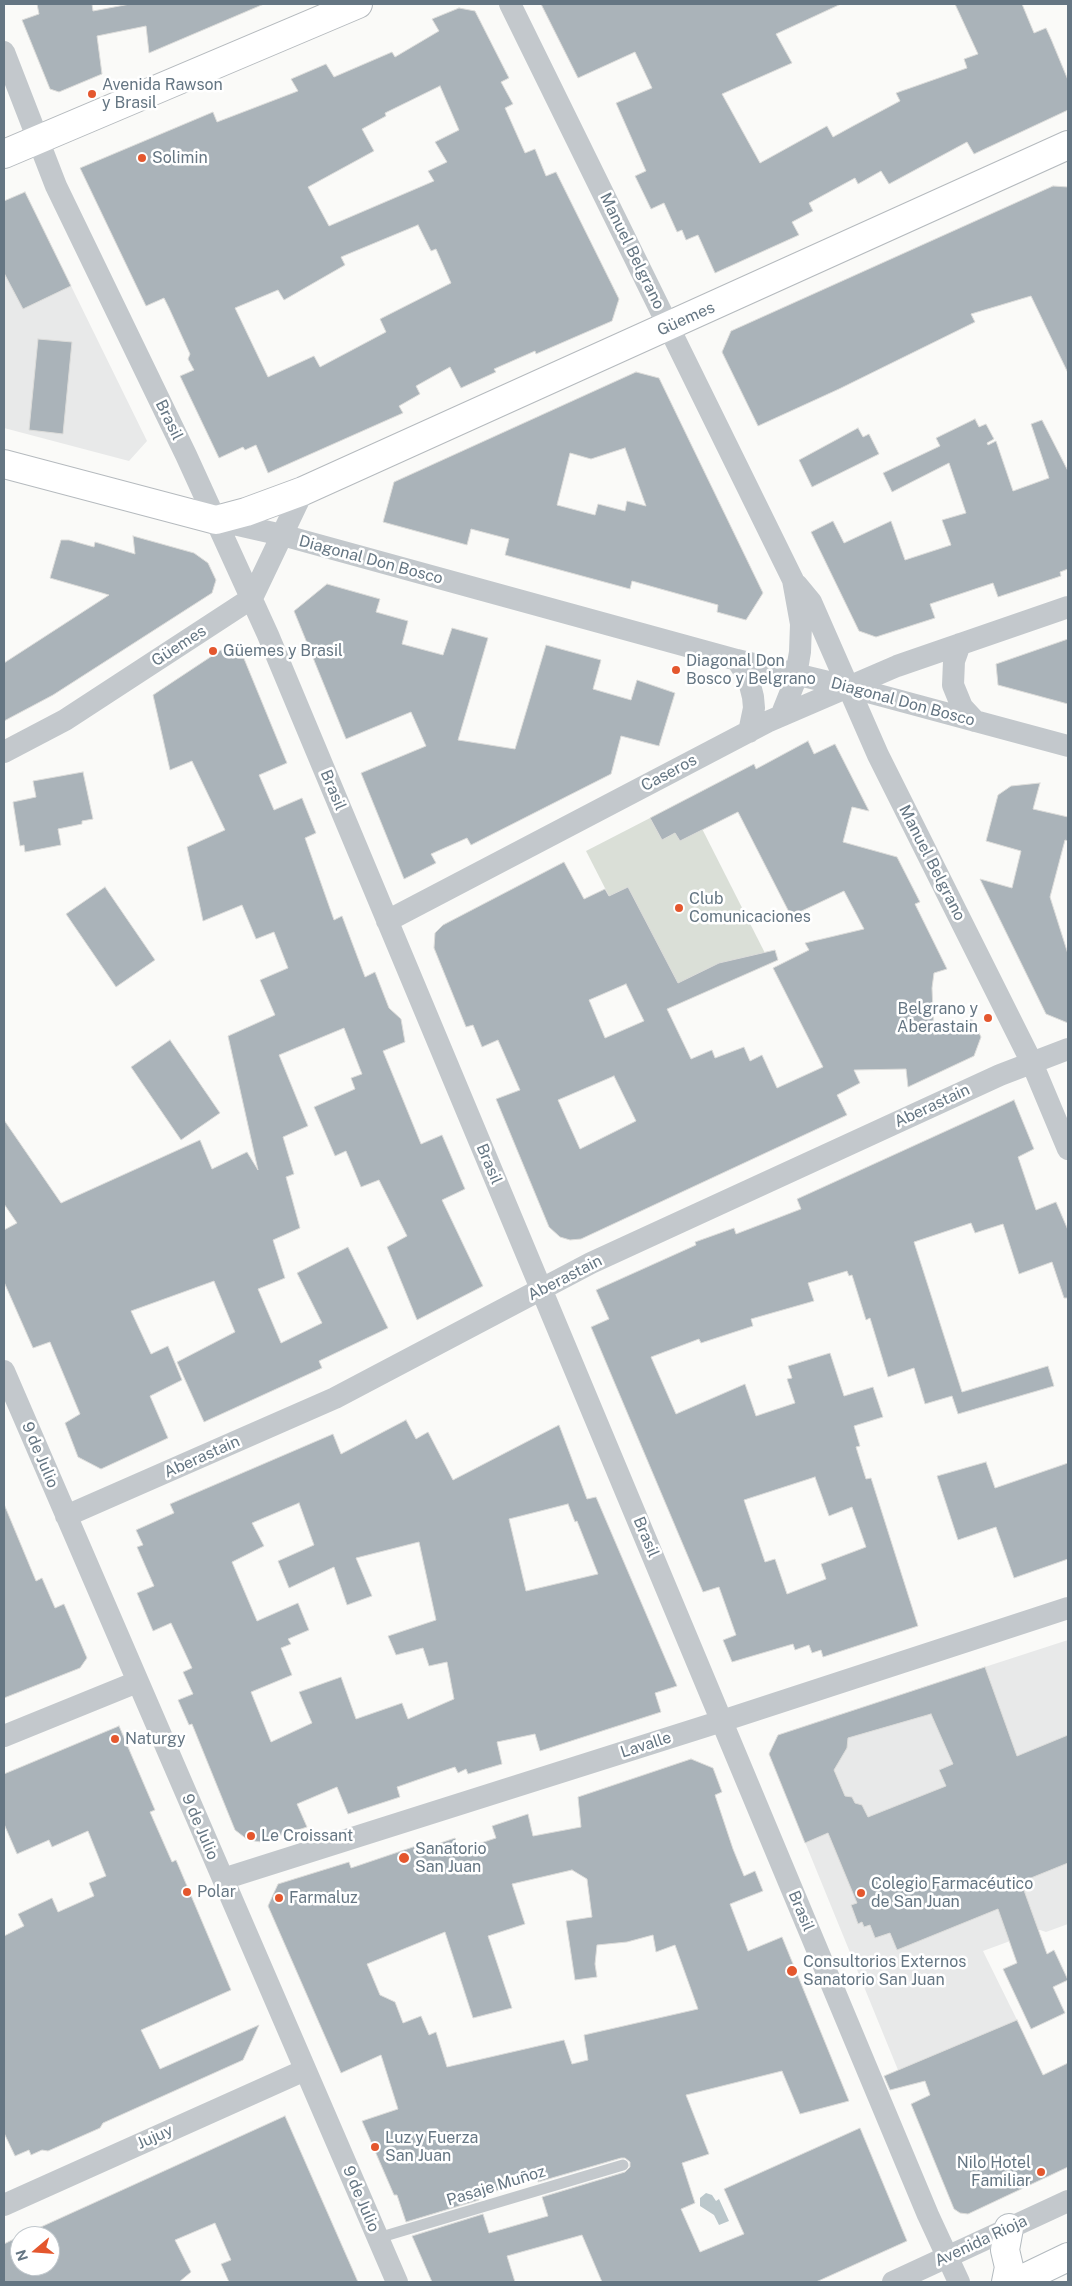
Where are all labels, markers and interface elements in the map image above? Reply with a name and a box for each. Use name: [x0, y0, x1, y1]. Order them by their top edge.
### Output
place label: Avenida Rawson y Brasil: [102, 75, 223, 113]
marker: Avenida Rawson y Brasil: [86, 88, 98, 100]
place label: Solimin: [152, 148, 208, 168]
marker: Solimin: [136, 152, 148, 164]
street label: Manuel Belgrano: [595, 190, 669, 312]
street label: Güemes: [654, 298, 718, 340]
street label: Brasil: [151, 397, 187, 443]
street label: Diagonal Don Bosco: [297, 532, 445, 588]
street label: Güemes: [148, 621, 210, 671]
place label: Güemes y Brasil: [223, 641, 343, 661]
marker: Güemes y Brasil: [207, 645, 219, 657]
place label: Diagonal Don Bosco y Belgrano: [686, 651, 816, 689]
marker: Diagonal Don Bosco y Belgrano: [670, 664, 682, 676]
street label: Diagonal Don Bosco: [829, 674, 977, 730]
street label: Caseros: [638, 750, 700, 796]
street label: Brasil: [316, 767, 350, 813]
street label: Manuel Belgrano: [895, 802, 969, 924]
place label: Club Comunicaciones: [689, 889, 811, 927]
marker: Club Comunicaciones: [673, 902, 685, 914]
place label: Belgrano y Aberastain: [897, 999, 978, 1037]
marker: Belgrano y Aberastain: [982, 1012, 994, 1024]
street label: Aberastain: [891, 1080, 973, 1132]
street label: Brasil: [472, 1141, 506, 1187]
street label: Aberastain: [525, 1251, 605, 1305]
street label: 9 de Julio: [18, 1419, 62, 1491]
street label: Aberastain: [161, 1432, 243, 1482]
street label: Brasil: [629, 1514, 663, 1560]
street label: Lavalle: [618, 1728, 674, 1762]
place label: Naturgy: [125, 1729, 186, 1749]
marker: Naturgy: [109, 1733, 121, 1745]
street label: 9 de Julio: [178, 1791, 222, 1863]
place label: Le Croissant: [261, 1826, 353, 1846]
marker: Le Croissant: [245, 1830, 257, 1842]
place label: Sanatorio San Juan: [415, 1839, 487, 1877]
marker: Sanatorio San Juan: [397, 1851, 411, 1865]
place label: Colegio Farmacéutico de San Juan: [871, 1874, 1033, 1912]
place label: Polar: [197, 1882, 236, 1902]
marker: Polar: [181, 1886, 193, 1898]
marker: Colegio Farmacéutico de San Juan: [855, 1887, 867, 1899]
place label: Farmaluz: [289, 1888, 358, 1908]
street label: Brasil: [784, 1888, 818, 1934]
marker: Farmaluz: [273, 1892, 285, 1904]
place label: Consultorios Externos Sanatorio San Juan: [803, 1952, 966, 1990]
marker: Consultorios Externos Sanatorio San Juan: [785, 1964, 799, 1978]
street label: Jujuy: [134, 2121, 176, 2153]
place label: Luz y Fuerza San Juan: [385, 2128, 478, 2166]
marker: Luz y Fuerza San Juan: [369, 2141, 381, 2153]
place label: Nilo Hotel Familiar: [957, 2153, 1031, 2191]
street label: Pasaje Muñoz: [444, 2162, 548, 2210]
street label: 9 de Julio: [339, 2163, 383, 2235]
marker: Nilo Hotel Familiar: [1035, 2166, 1047, 2178]
street label: Avenida Rioja: [932, 2211, 1030, 2271]
north arrow: [10, 2226, 60, 2276]
text: N: [12, 2248, 31, 2263]

